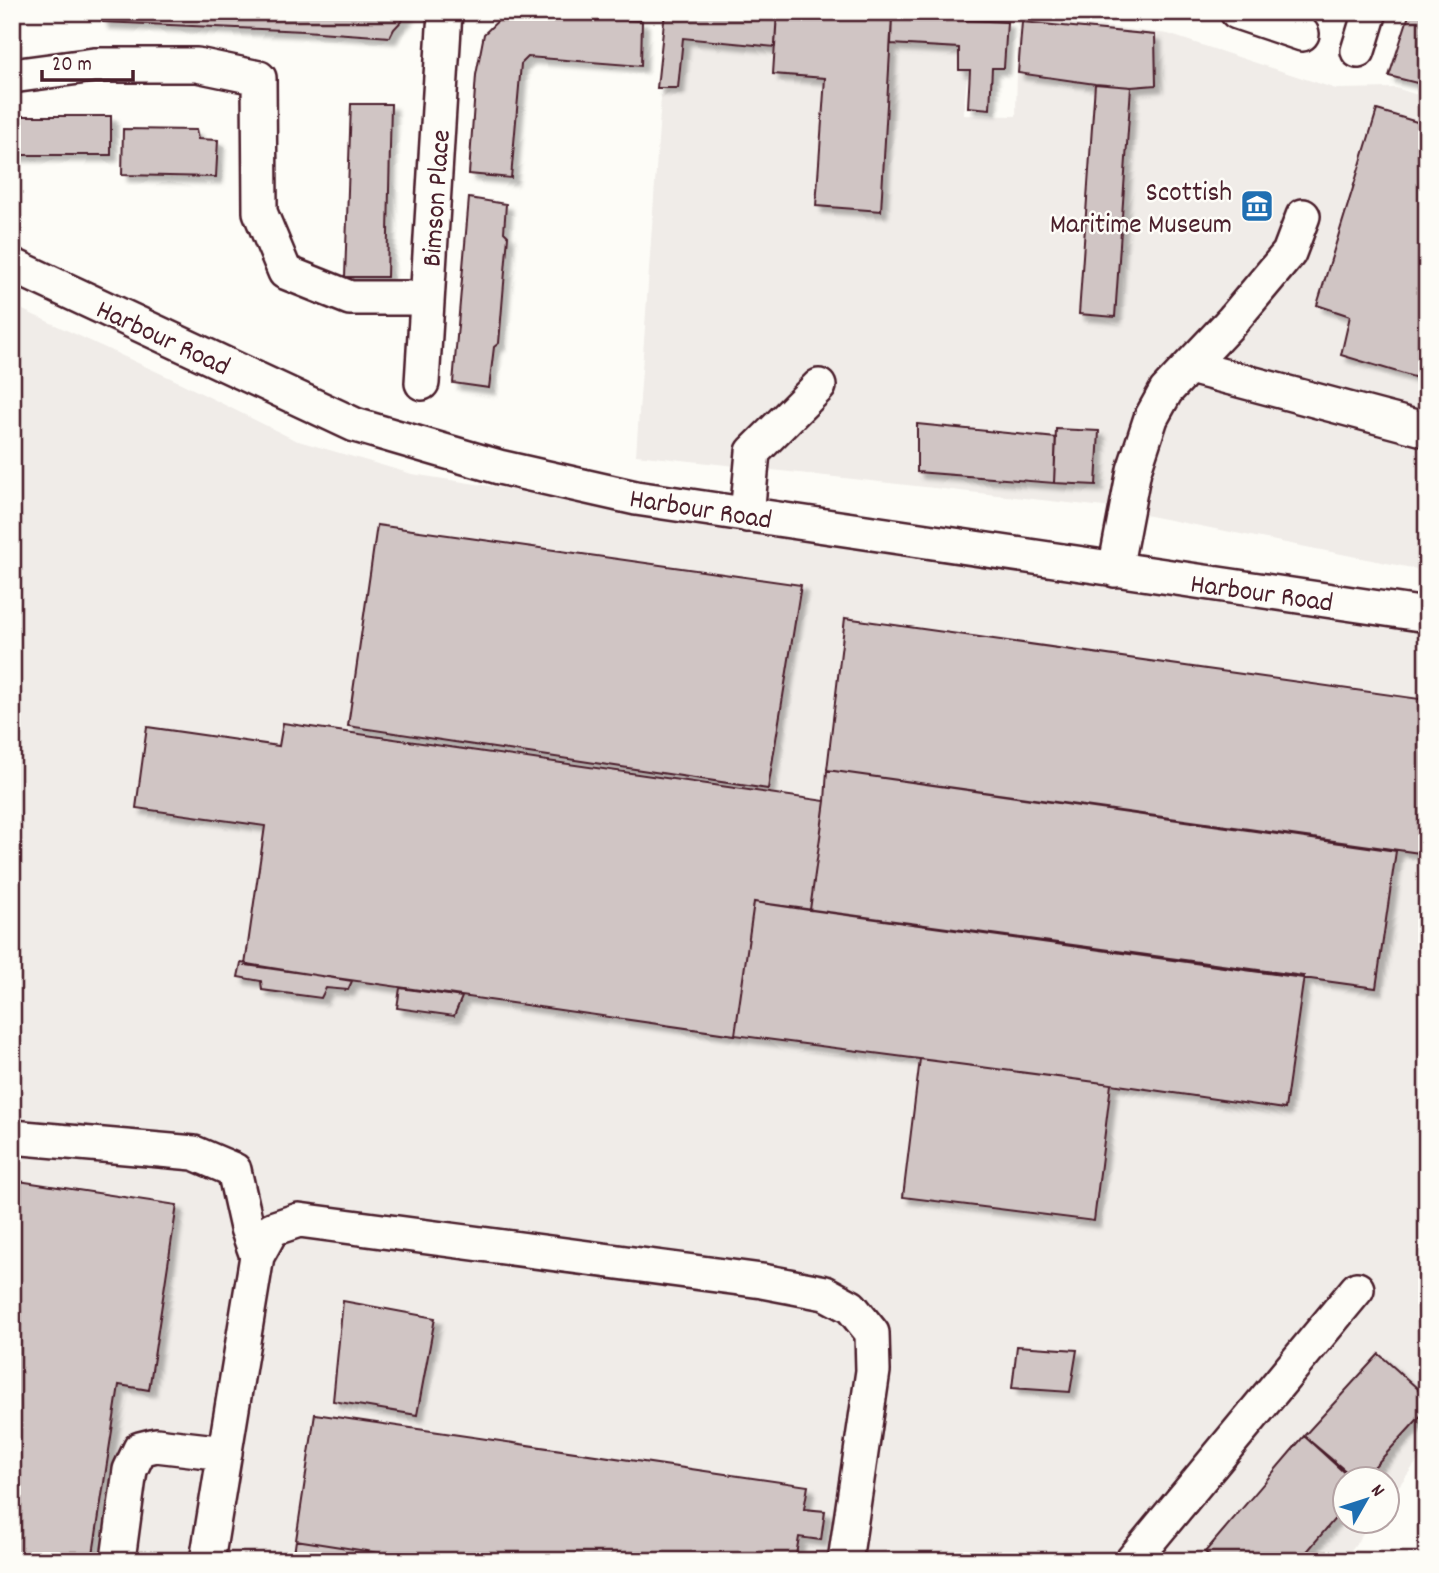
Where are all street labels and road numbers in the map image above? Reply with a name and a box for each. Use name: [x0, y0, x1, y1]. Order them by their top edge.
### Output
street label: Bimson Place: [414, 128, 464, 268]
street label: Harbour Road: [88, 292, 235, 389]
street label: Harbour Road: [626, 481, 774, 543]
street label: Harbour Road: [1187, 566, 1335, 626]

